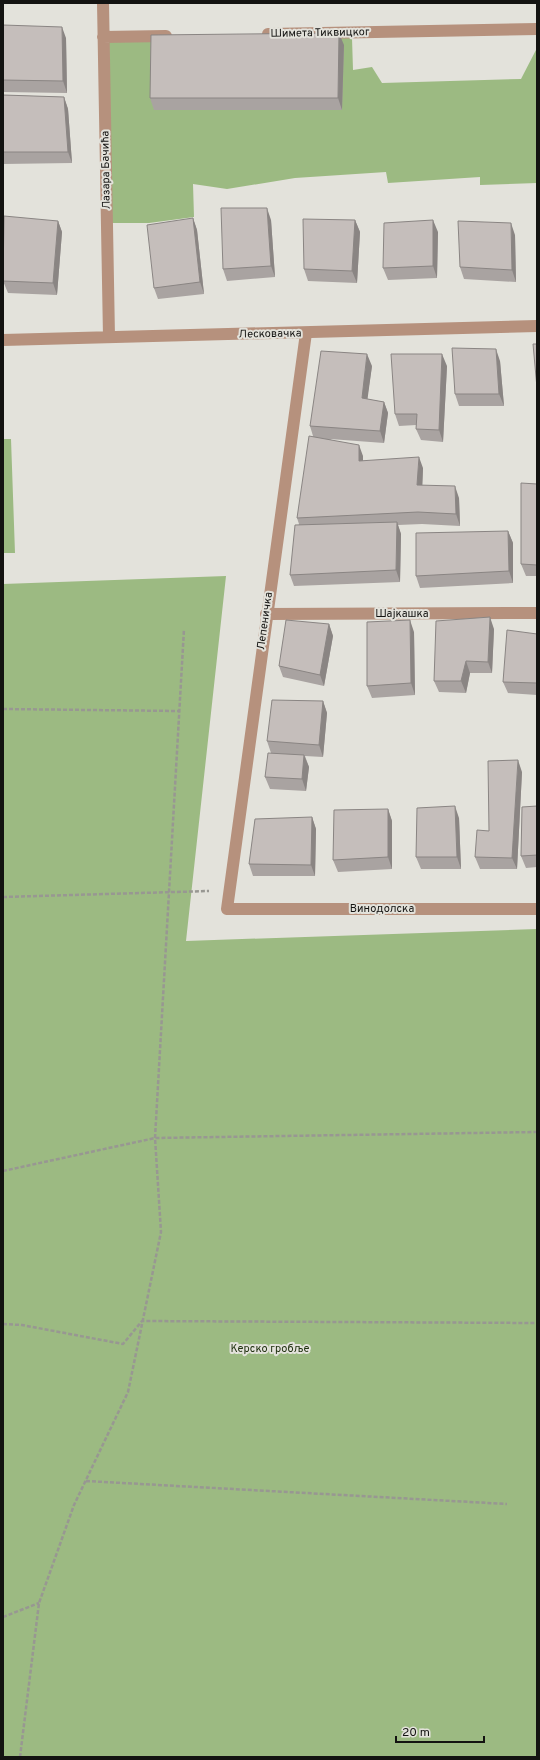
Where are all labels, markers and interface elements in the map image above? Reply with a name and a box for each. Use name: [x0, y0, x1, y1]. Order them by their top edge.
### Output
street label: Шимета Тиквицког: [270, 25, 370, 41]
street label: Лазара Бачића: [98, 130, 114, 209]
street label: Лесковачка: [238, 326, 302, 342]
street label: Лепеничка: [254, 591, 276, 651]
street label: Шајкашка: [375, 607, 429, 621]
street label: Винодолска: [350, 902, 414, 916]
park label: Керско гробље: [231, 1342, 309, 1356]
scale bar: [396, 1718, 484, 1744]
text: 20 m: [402, 1725, 430, 1741]

